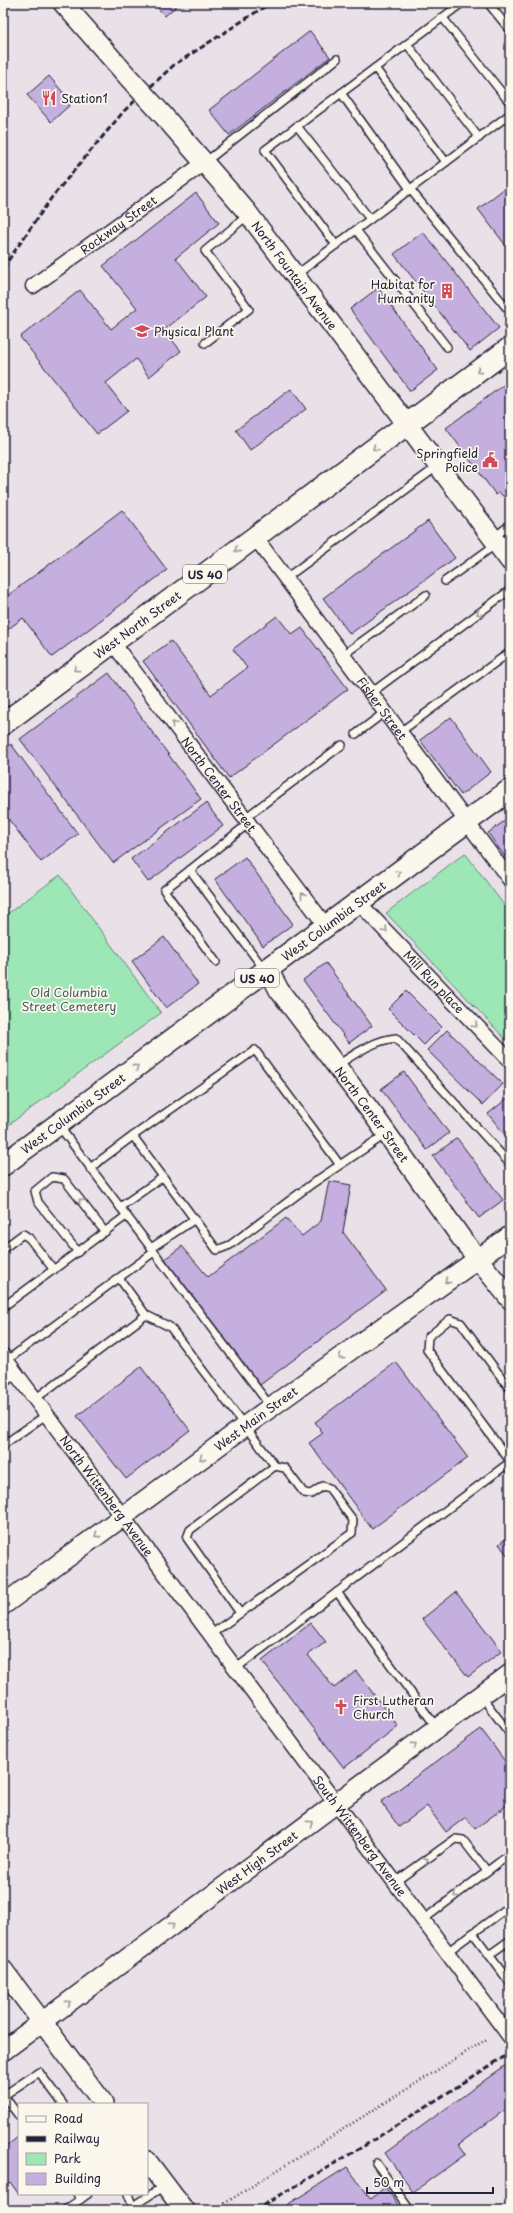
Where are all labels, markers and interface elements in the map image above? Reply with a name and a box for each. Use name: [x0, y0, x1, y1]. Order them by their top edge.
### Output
restaurant icon: Station1: [40, 89, 58, 107]
place label: Station1: [61, 89, 108, 107]
street label: Rockway Street: [76, 191, 160, 258]
street label: North Fountain Avenue: [248, 217, 342, 334]
place label: Habitat for Humanity: [371, 275, 435, 307]
building icon: Habitat for Humanity: [438, 282, 456, 300]
school or university icon: Physical Plant: [133, 322, 151, 340]
place label: Physical Plant: [154, 322, 234, 340]
one-way arrow: [476, 366, 483, 373]
one-way arrow: [373, 443, 380, 450]
place label: Springfield Police: [416, 444, 478, 476]
public building icon: Springfield Police: [481, 451, 499, 469]
one-way arrow: [234, 545, 241, 552]
road number: US 40: [183, 565, 227, 583]
street label: West North Street: [90, 586, 185, 663]
one-way arrow: [476, 608, 483, 615]
one-way arrow: [74, 664, 81, 671]
street label: Fisher Street: [353, 673, 412, 743]
one-way arrow: [172, 722, 179, 729]
street label: North Center Street: [177, 733, 261, 835]
one-way arrow: [393, 871, 400, 878]
street label: West Columbia Street: [278, 876, 389, 965]
one-way arrow: [300, 892, 308, 899]
one-way arrow: [381, 926, 388, 933]
street label: Mill Run place: [399, 946, 469, 1017]
road number: US 40: [235, 969, 279, 987]
park label: Old Columbia Street Cemetery: [22, 983, 117, 1015]
one-way arrow: [470, 1020, 478, 1028]
street label: North Center Street: [331, 1063, 413, 1166]
one-way arrow: [131, 1065, 138, 1072]
street label: West Columbia Street: [17, 1069, 129, 1158]
one-way arrow: [78, 1199, 85, 1206]
one-way arrow: [444, 1276, 451, 1283]
one-way arrow: [338, 1352, 345, 1359]
street label: West Main Street: [210, 1382, 301, 1455]
street label: North Wittenberg Avenue: [56, 1431, 158, 1560]
one-way arrow: [199, 1453, 206, 1460]
one-way arrow: [95, 1530, 102, 1537]
place label: First Lutheran Church: [353, 1691, 434, 1723]
church icon: First Lutheran Church: [332, 1698, 350, 1716]
one-way arrow: [410, 1743, 417, 1750]
street label: South Wittenberg Avenue: [309, 1772, 411, 1900]
one-way arrow: [306, 1820, 313, 1827]
street label: West High Street: [212, 1826, 301, 1899]
one-way arrow: [422, 1857, 429, 1864]
one-way arrow: [453, 1890, 460, 1897]
one-way arrow: [168, 1923, 175, 1930]
one-way arrow: [64, 2000, 71, 2008]
legend: [18, 2103, 148, 2195]
text: Road: [54, 2109, 83, 2127]
text: Railway: [54, 2129, 100, 2147]
text: Park: [54, 2149, 81, 2167]
text: Building: [54, 2169, 101, 2187]
scale bar: [367, 2169, 493, 2195]
text: 50 m: [373, 2173, 404, 2191]

